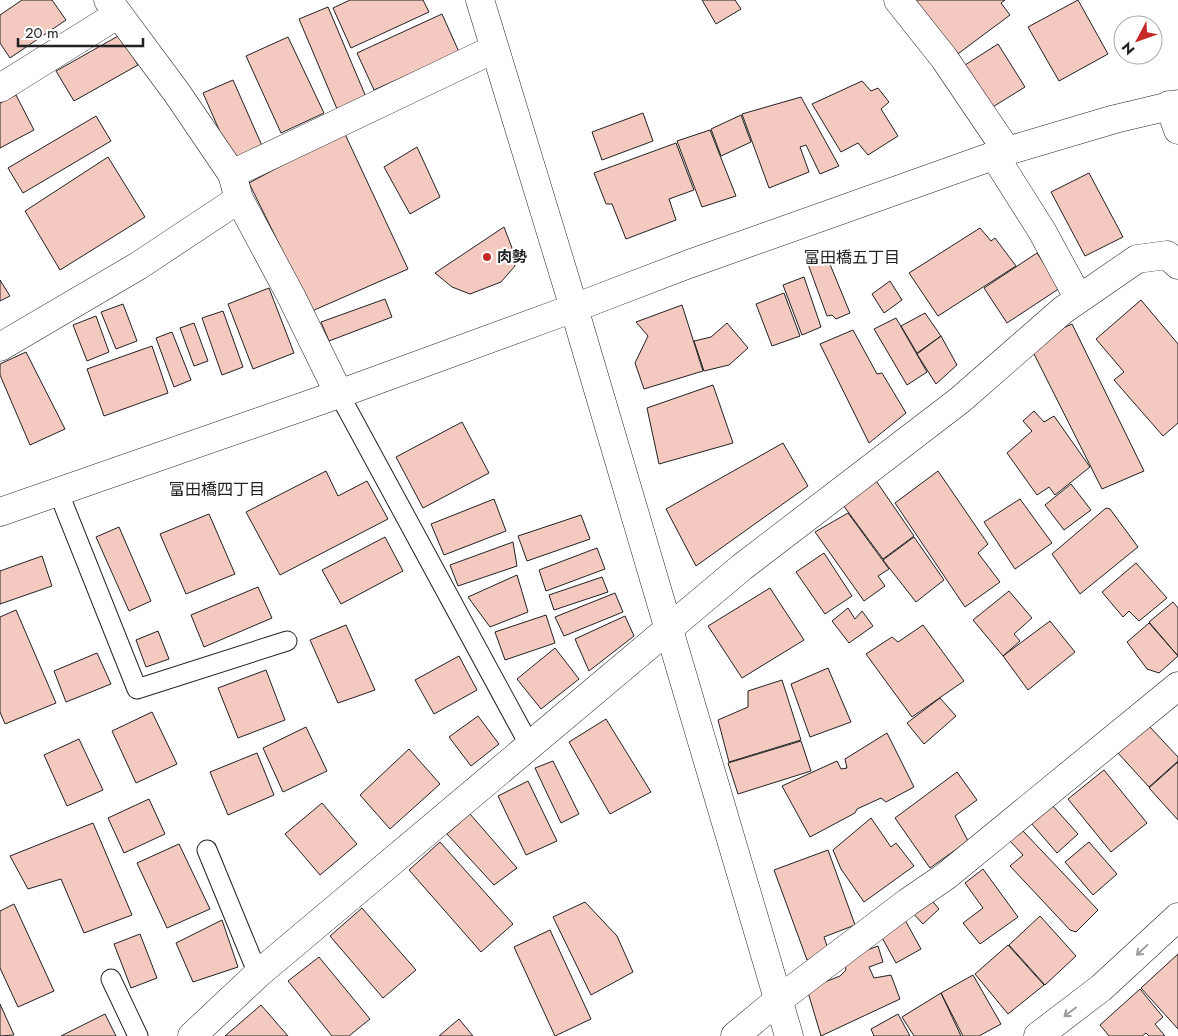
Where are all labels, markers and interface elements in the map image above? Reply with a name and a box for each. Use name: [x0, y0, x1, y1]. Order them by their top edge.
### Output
scale bar: [18, 15, 142, 47]
north arrow: [1113, 15, 1163, 65]
text: 20 m: [25, 22, 59, 44]
text: N: [1117, 38, 1139, 59]
place label: 肉勢: [497, 246, 527, 268]
district label: 富田橋五丁目: [804, 246, 900, 269]
marker: 肉勢: [481, 251, 493, 263]
district label: 富田橋四丁目: [169, 478, 265, 501]
one-way arrow: [1136, 944, 1149, 956]
one-way arrow: [1063, 1007, 1077, 1017]

